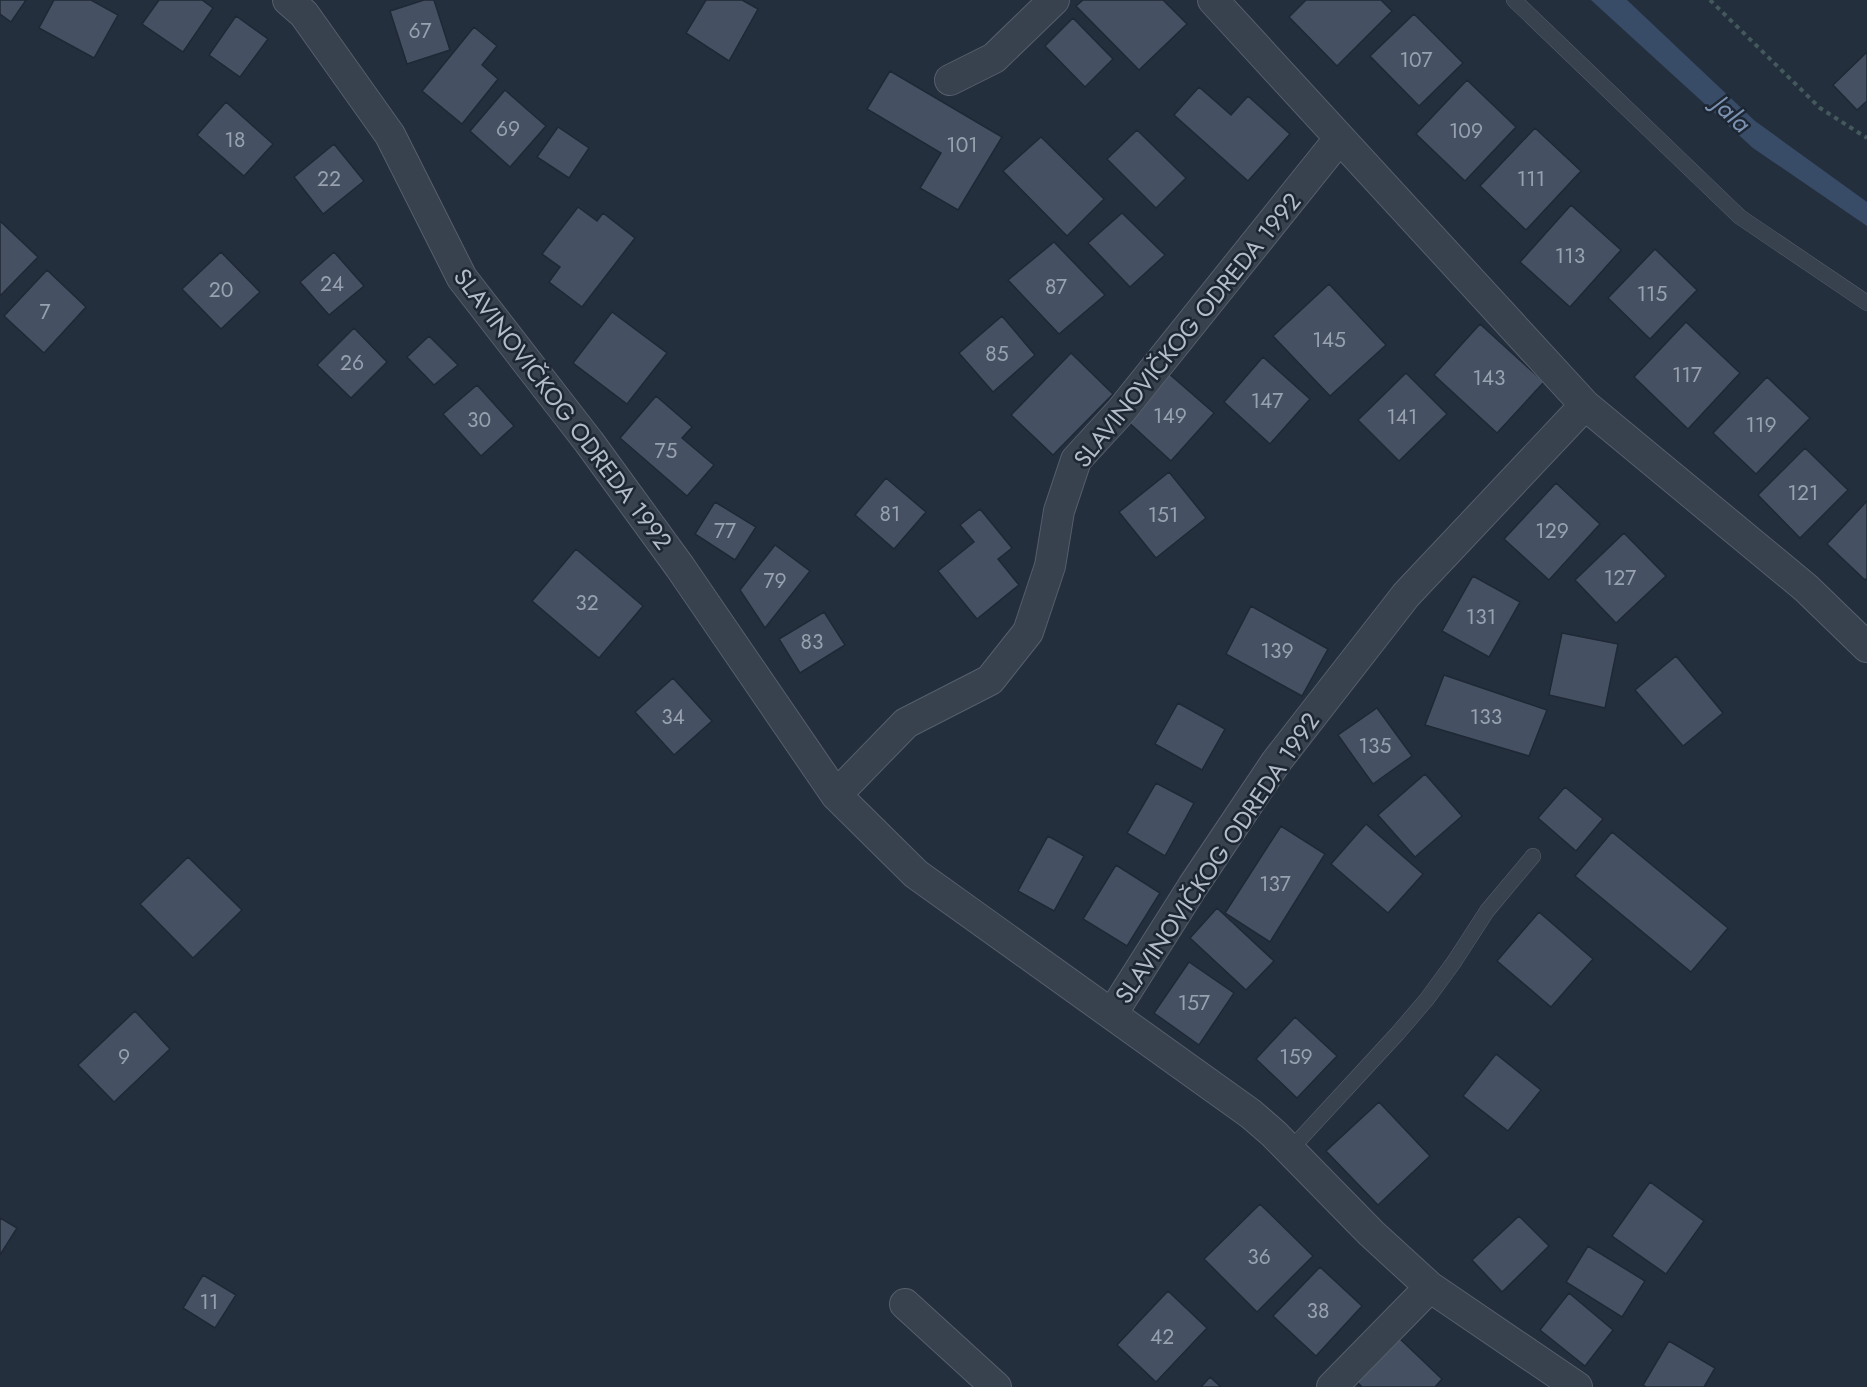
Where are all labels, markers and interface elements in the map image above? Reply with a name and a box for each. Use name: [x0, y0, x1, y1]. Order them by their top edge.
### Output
house number: 67: [408, 16, 432, 46]
house number: 107: [1399, 45, 1433, 75]
water label: Jala: [1701, 83, 1760, 142]
house number: 69: [496, 114, 520, 144]
house number: 109: [1449, 116, 1483, 146]
house number: 18: [225, 125, 245, 155]
house number: 101: [946, 130, 978, 160]
house number: 22: [317, 164, 341, 194]
house number: 111: [1517, 164, 1545, 194]
street label: SLAVINOVIČKOG ODREDA 1992: [1065, 185, 1309, 475]
house number: 113: [1555, 241, 1585, 271]
street label: SLAVINOVIČKOG ODREDA 1992: [445, 261, 681, 557]
house number: 24: [320, 269, 344, 299]
house number: 87: [1045, 272, 1067, 302]
house number: 20: [209, 275, 233, 305]
house number: 115: [1637, 279, 1667, 309]
house number: 7: [39, 297, 51, 327]
house number: 145: [1312, 325, 1346, 355]
house number: 85: [985, 339, 1009, 369]
house number: 26: [340, 348, 364, 378]
house number: 117: [1672, 360, 1702, 390]
house number: 143: [1472, 363, 1506, 393]
house number: 147: [1251, 386, 1283, 416]
house number: 149: [1153, 401, 1187, 431]
house number: 141: [1386, 402, 1418, 432]
house number: 30: [467, 405, 491, 435]
house number: 119: [1746, 410, 1777, 440]
house number: 75: [655, 436, 677, 466]
house number: 121: [1788, 478, 1818, 508]
house number: 81: [880, 499, 900, 529]
house number: 151: [1148, 500, 1178, 530]
house number: 77: [714, 516, 736, 546]
house number: 129: [1535, 516, 1569, 546]
house number: 127: [1604, 563, 1636, 593]
house number: 79: [763, 566, 787, 596]
house number: 32: [575, 588, 599, 618]
house number: 131: [1466, 602, 1496, 632]
house number: 83: [801, 627, 823, 657]
house number: 139: [1260, 636, 1294, 666]
house number: 34: [661, 702, 685, 732]
house number: 133: [1470, 702, 1502, 732]
street label: SLAVINOVIČKOG ODREDA 1992: [1106, 705, 1328, 1011]
house number: 135: [1359, 731, 1391, 761]
house number: 137: [1259, 869, 1291, 899]
house number: 157: [1178, 988, 1210, 1018]
house number: 9: [118, 1042, 130, 1072]
house number: 159: [1279, 1042, 1313, 1072]
house number: 36: [1247, 1242, 1271, 1272]
house number: 11: [200, 1287, 218, 1317]
house number: 38: [1307, 1296, 1329, 1326]
house number: 42: [1150, 1322, 1174, 1352]

